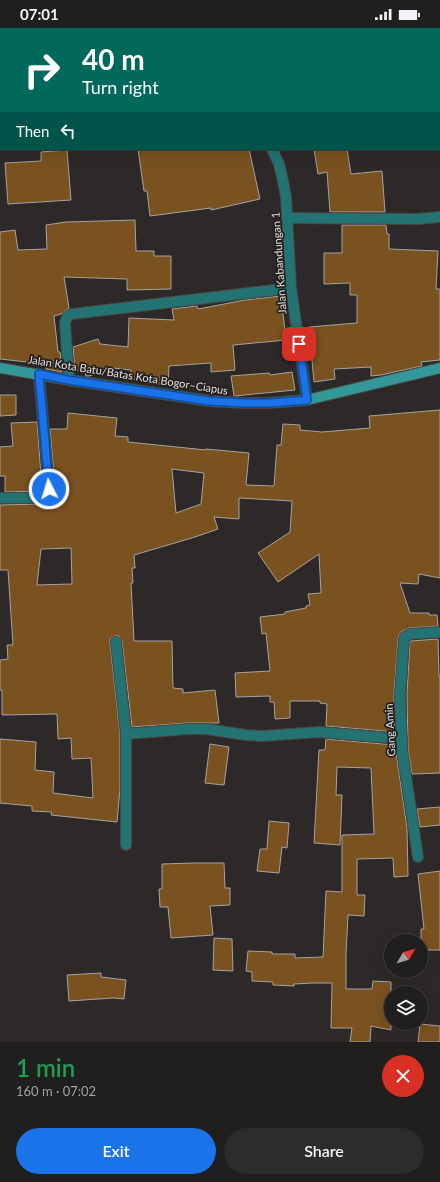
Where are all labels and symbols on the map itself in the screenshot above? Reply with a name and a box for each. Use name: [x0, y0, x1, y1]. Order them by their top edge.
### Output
street label: Jalan Kabandungan 1: [268, 212, 289, 315]
pin: [282, 327, 316, 361]
street label: Jalan Kota Batu/Batas Kota Bogor–Ciapus: [27, 352, 229, 397]
position arrow: [28, 468, 70, 510]
street label: Gang Amin: [382, 703, 397, 757]
north arrow: [384, 934, 428, 978]

